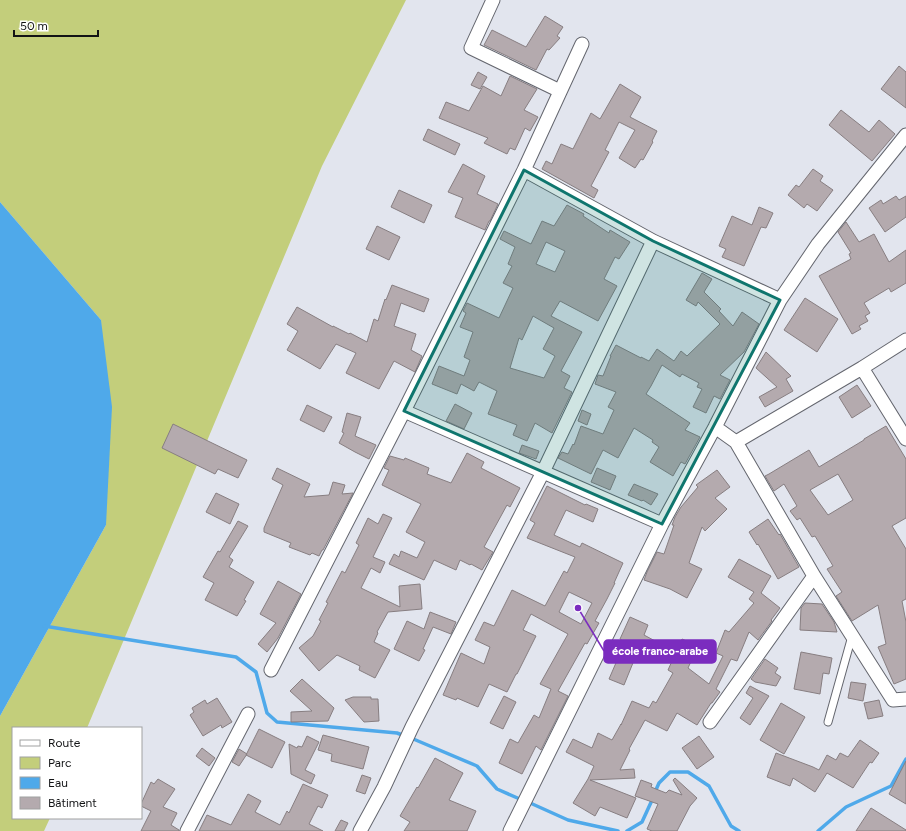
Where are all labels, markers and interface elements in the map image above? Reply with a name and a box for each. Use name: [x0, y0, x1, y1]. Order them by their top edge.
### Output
scale bar: [14, 12, 98, 38]
text: 50 m: [20, 19, 48, 33]
callout: école franco-arabe: [604, 640, 716, 663]
text: école franco-arabe: [612, 645, 708, 658]
legend: [12, 727, 142, 819]
text: Route: [48, 736, 81, 750]
text: Parc: [48, 756, 72, 770]
text: Eau: [48, 776, 68, 790]
text: Bâtiment: [48, 796, 97, 810]

